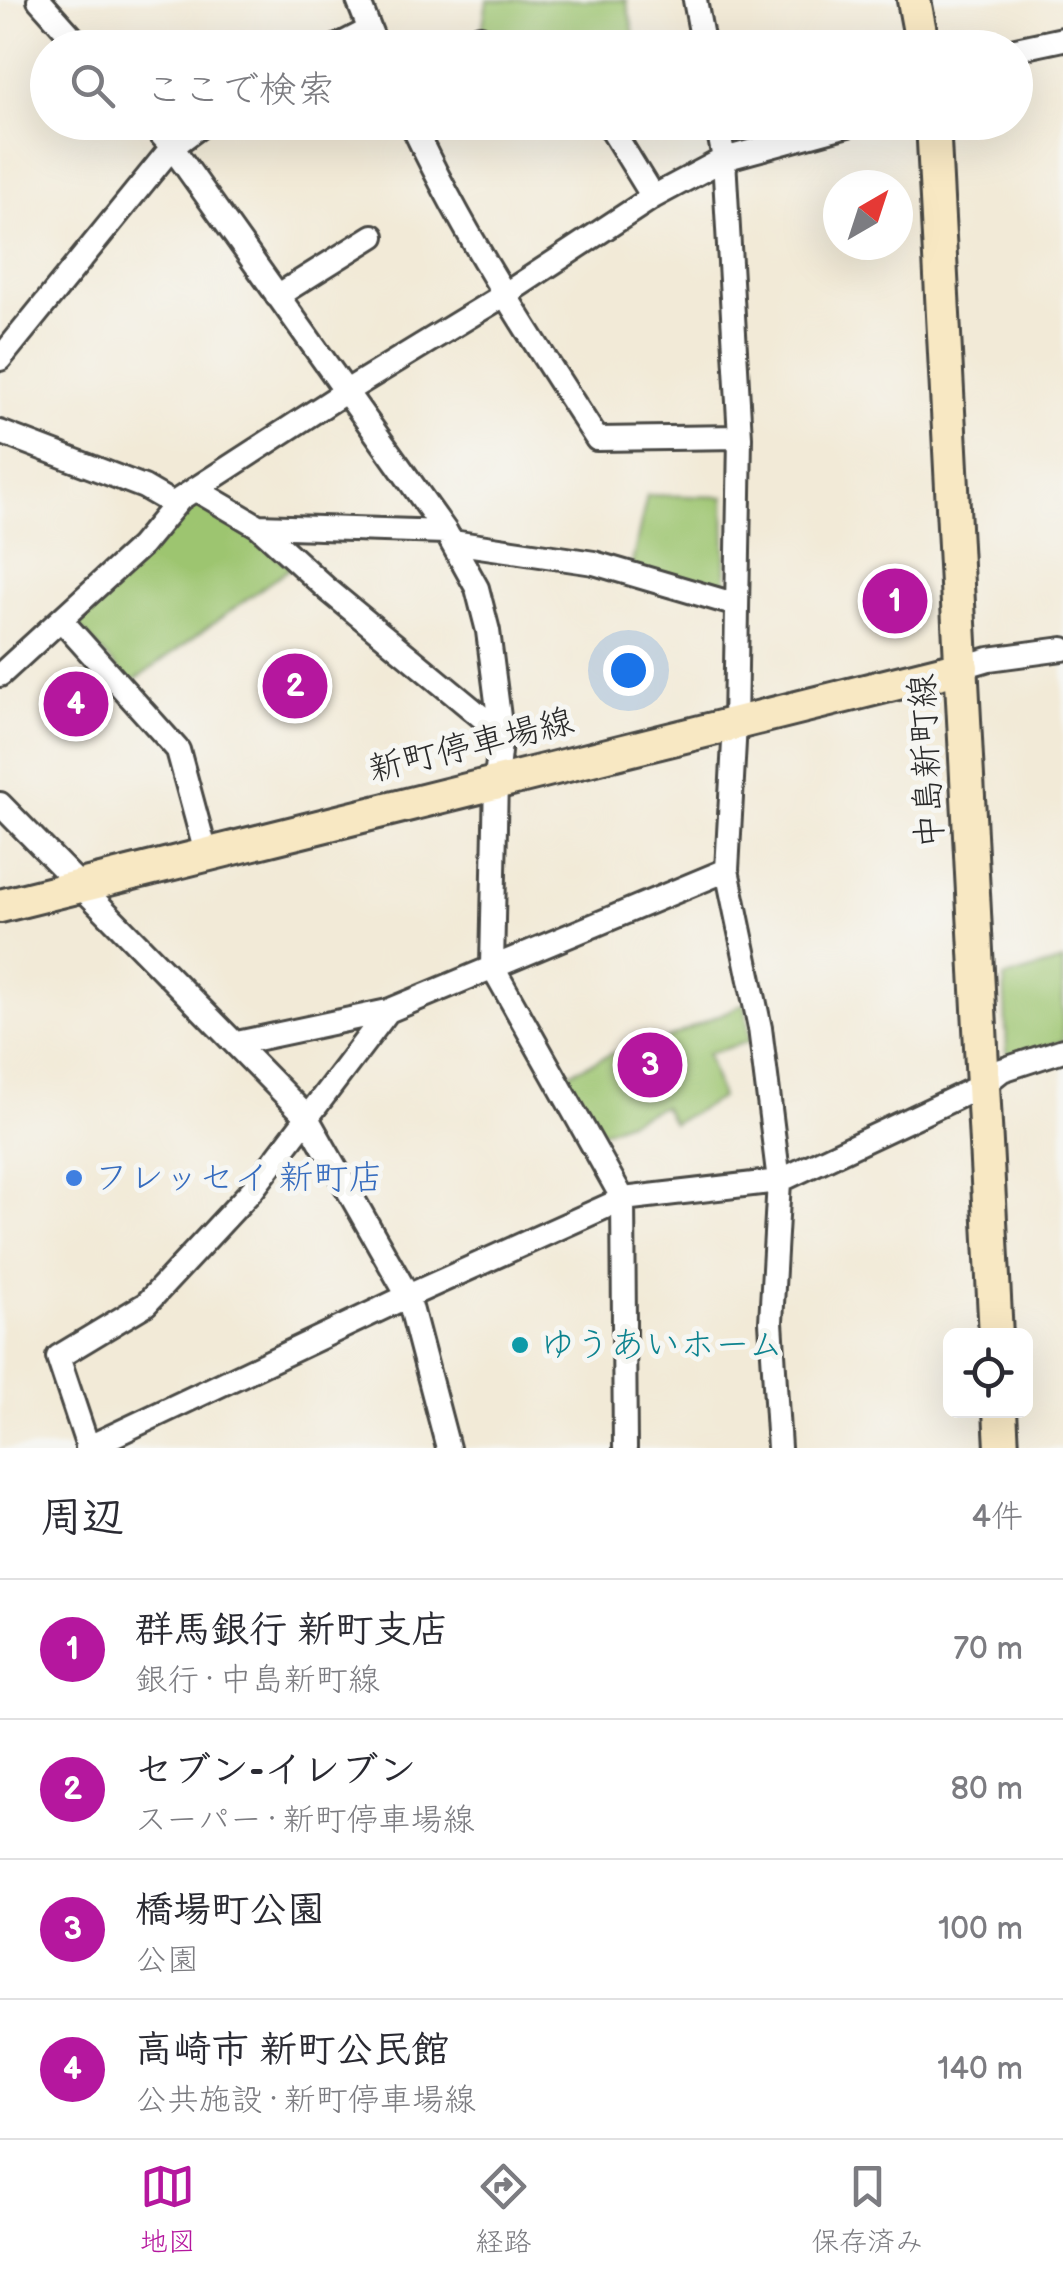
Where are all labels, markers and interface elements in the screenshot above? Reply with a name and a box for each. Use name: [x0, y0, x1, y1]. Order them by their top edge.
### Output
search box: [30, 30, 1033, 140]
icon: search: [65, 58, 120, 113]
text: ここで検索: [145, 68, 335, 113]
north arrow: [823, 170, 913, 260]
pin: 1: [862, 564, 928, 638]
your location: [603, 645, 654, 696]
pin: 2: [262, 648, 328, 724]
pin: 4: [44, 666, 108, 742]
street label: 中島新町線: [901, 672, 953, 850]
street label: 新町停車場線: [364, 700, 578, 792]
pin: 3: [618, 1028, 682, 1102]
place label: フレッセイ 新町店: [94, 1157, 383, 1200]
marker: フレッセイ 新町店: [63, 1167, 85, 1189]
place label: ゆうあいホーム: [540, 1324, 784, 1367]
map controls: [943, 1328, 1033, 1418]
button: locate: [943, 1328, 1033, 1418]
marker: ゆうあいホーム: [509, 1334, 531, 1356]
text: 周辺: [40, 1493, 124, 1544]
text: 4件: [971, 1498, 1023, 1537]
text: 群馬銀行 新町支店: [135, 1608, 449, 1653]
text: 1: [66, 1630, 79, 1669]
text: 70 m: [953, 1630, 1023, 1669]
text: 銀行 · 中島新町線: [135, 1661, 380, 1700]
text: セブン-イレブン: [135, 1748, 417, 1793]
text: 2: [63, 1770, 82, 1809]
text: 80 m: [950, 1770, 1023, 1809]
text: スーパー · 新町停車場線: [135, 1801, 475, 1840]
text: 橋場町公園: [135, 1888, 325, 1933]
text: 3: [63, 1910, 82, 1949]
text: 100 m: [938, 1910, 1023, 1949]
text: 公園: [135, 1941, 199, 1980]
text: 高崎市 新町公民館: [135, 2028, 449, 2073]
text: 4: [63, 2050, 82, 2089]
text: 140 m: [937, 2050, 1023, 2089]
text: 公共施設 · 新町停車場線: [135, 2081, 476, 2120]
tab: 地図: [140, 2159, 196, 2259]
tab: 経路: [475, 2159, 531, 2259]
tab: 保存済み: [811, 2159, 923, 2259]

